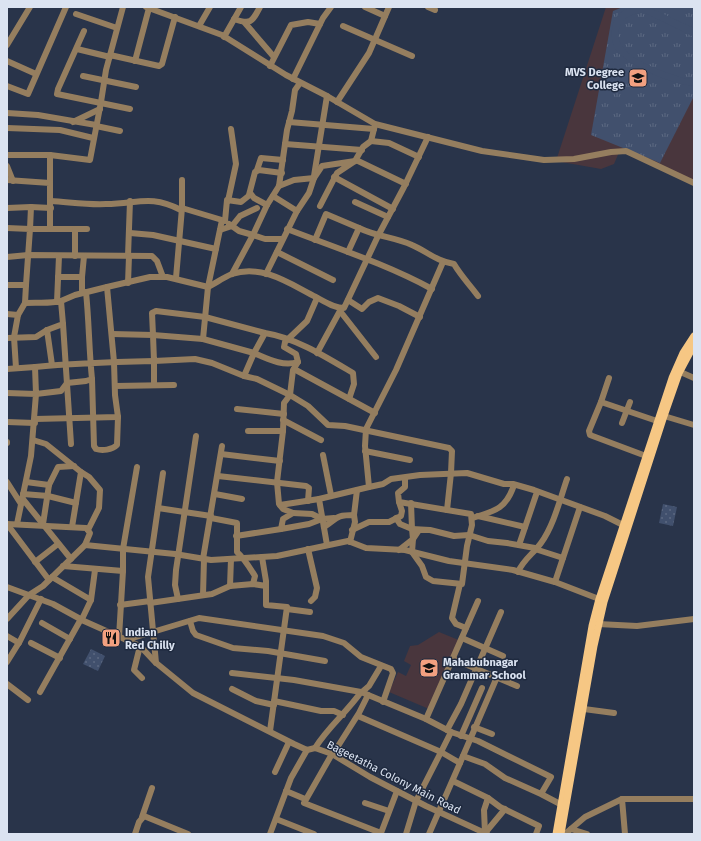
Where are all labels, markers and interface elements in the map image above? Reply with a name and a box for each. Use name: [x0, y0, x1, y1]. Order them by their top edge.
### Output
place label: MVS Degree College: [565, 66, 624, 92]
school or university icon: MVS Degree College: [627, 67, 649, 89]
place label: Indian Red Chilly: [125, 626, 175, 652]
restaurant icon: Indian Red Chilly: [100, 627, 122, 649]
place label: Mahabubnagar Grammar School: [443, 656, 527, 682]
school or university icon: Mahabubnagar Grammar School: [418, 657, 440, 679]
street label: Bageetatha Colony Main Road: [325, 738, 463, 817]

